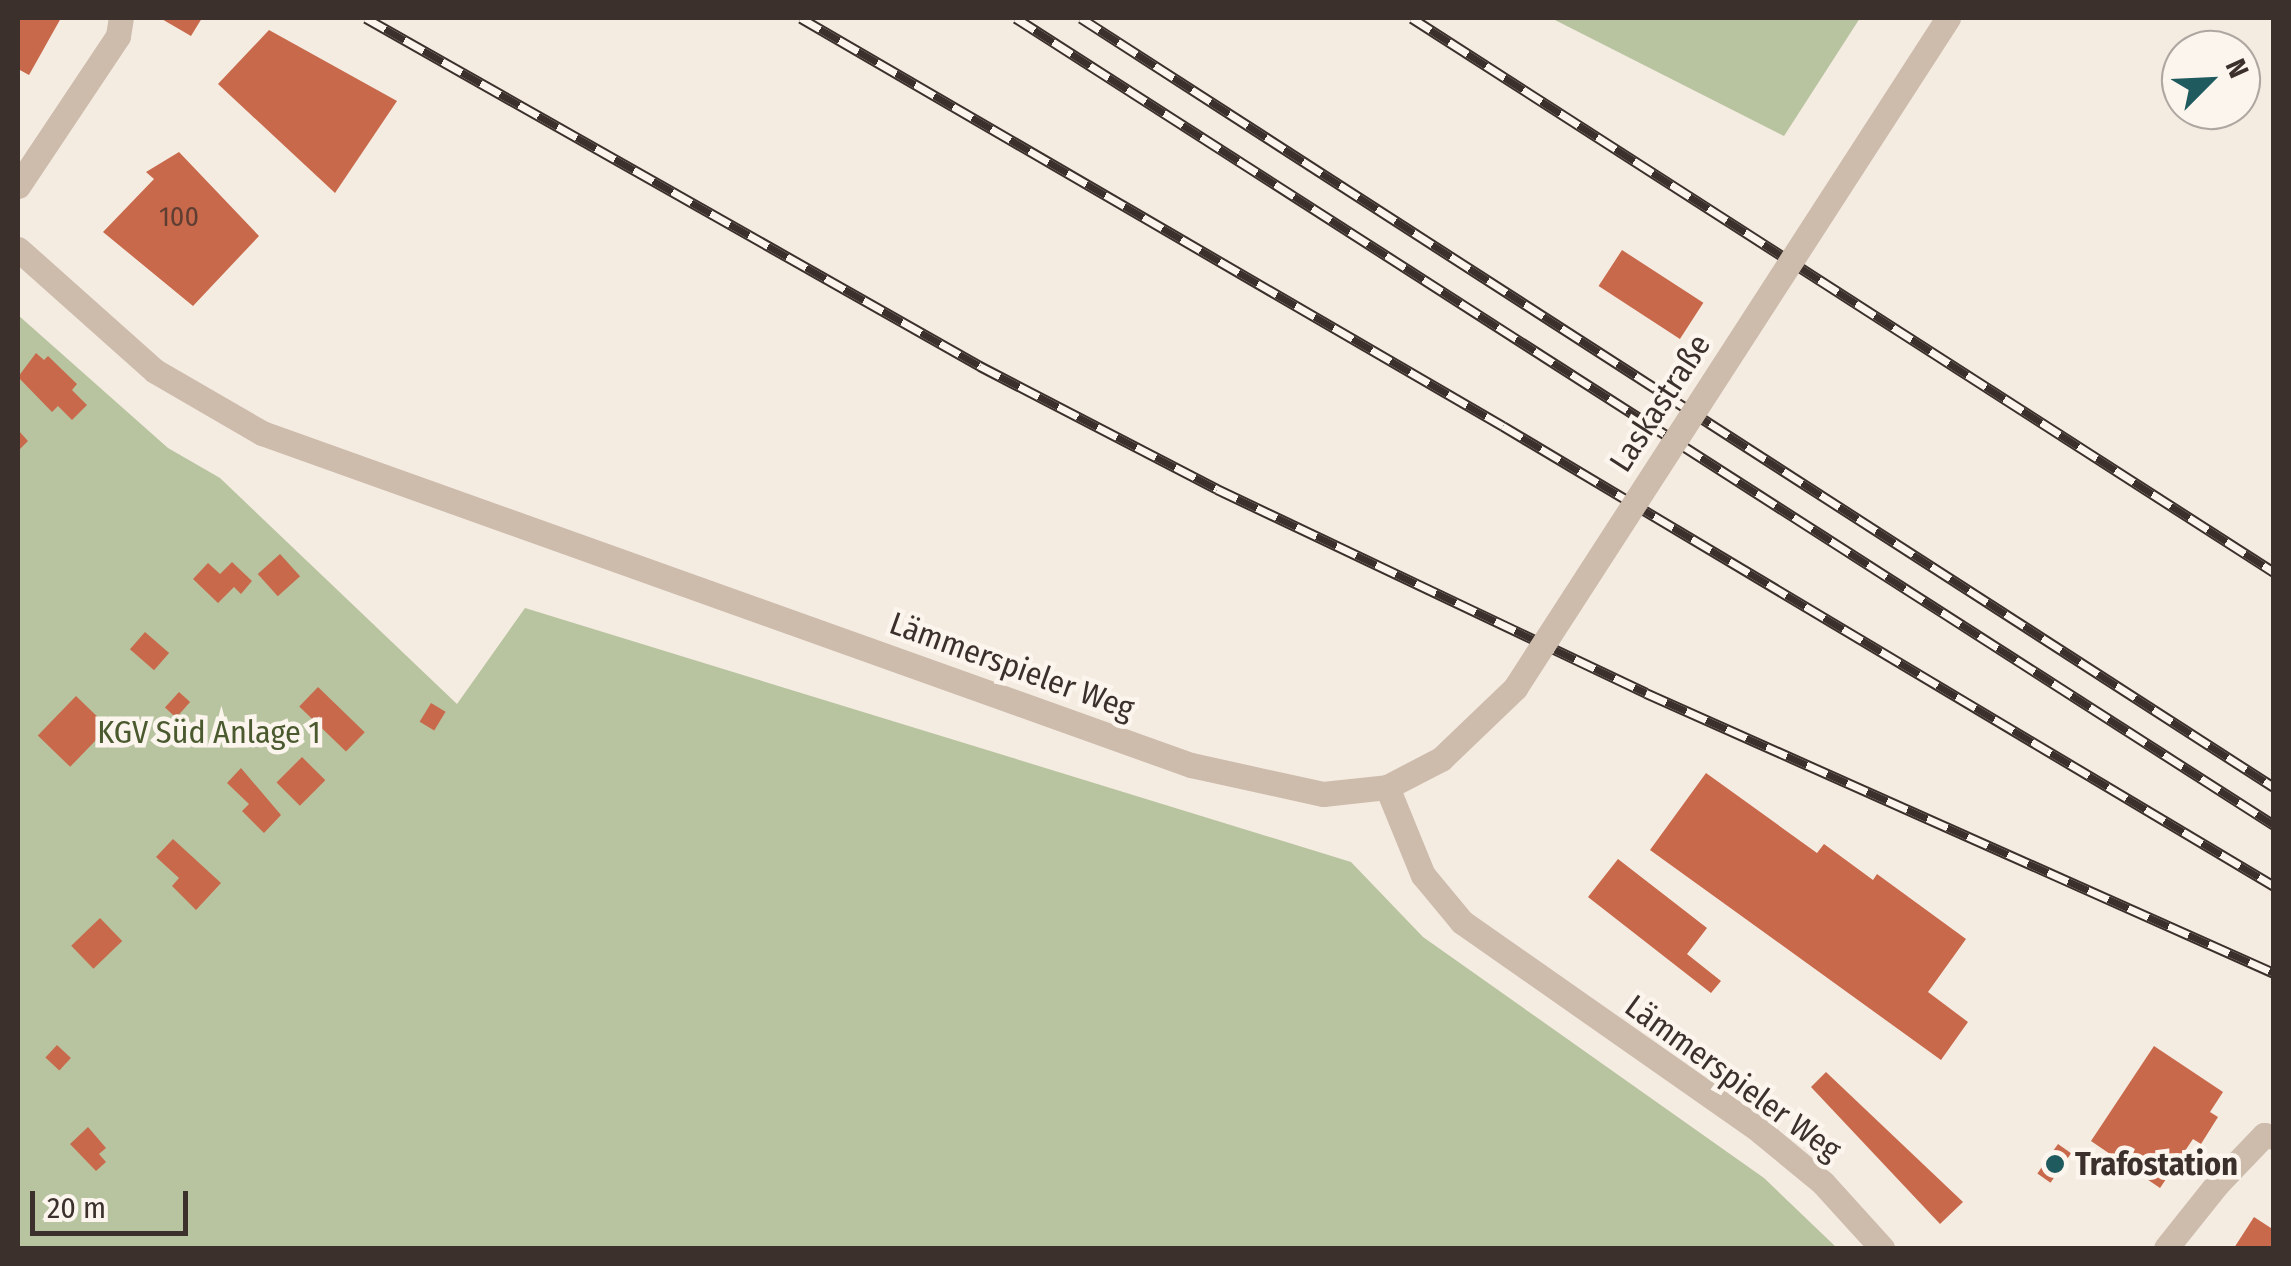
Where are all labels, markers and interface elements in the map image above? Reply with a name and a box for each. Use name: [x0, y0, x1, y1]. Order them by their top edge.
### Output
north arrow: [2161, 30, 2261, 130]
text: N: [2219, 54, 2256, 83]
house number: 100: [159, 200, 199, 234]
street label: Laskastraße: [1601, 327, 1719, 479]
street label: Lämmerspieler Weg: [885, 604, 1139, 728]
park label: KGV Süd Anlage 1: [97, 713, 321, 751]
street label: Lämmerspieler Weg: [1618, 987, 1848, 1169]
place label: Trafostation: [2075, 1145, 2238, 1183]
marker: Trafostation: [2044, 1153, 2066, 1175]
scale bar: [35, 1171, 192, 1233]
text: 20 m: [47, 1190, 106, 1226]

